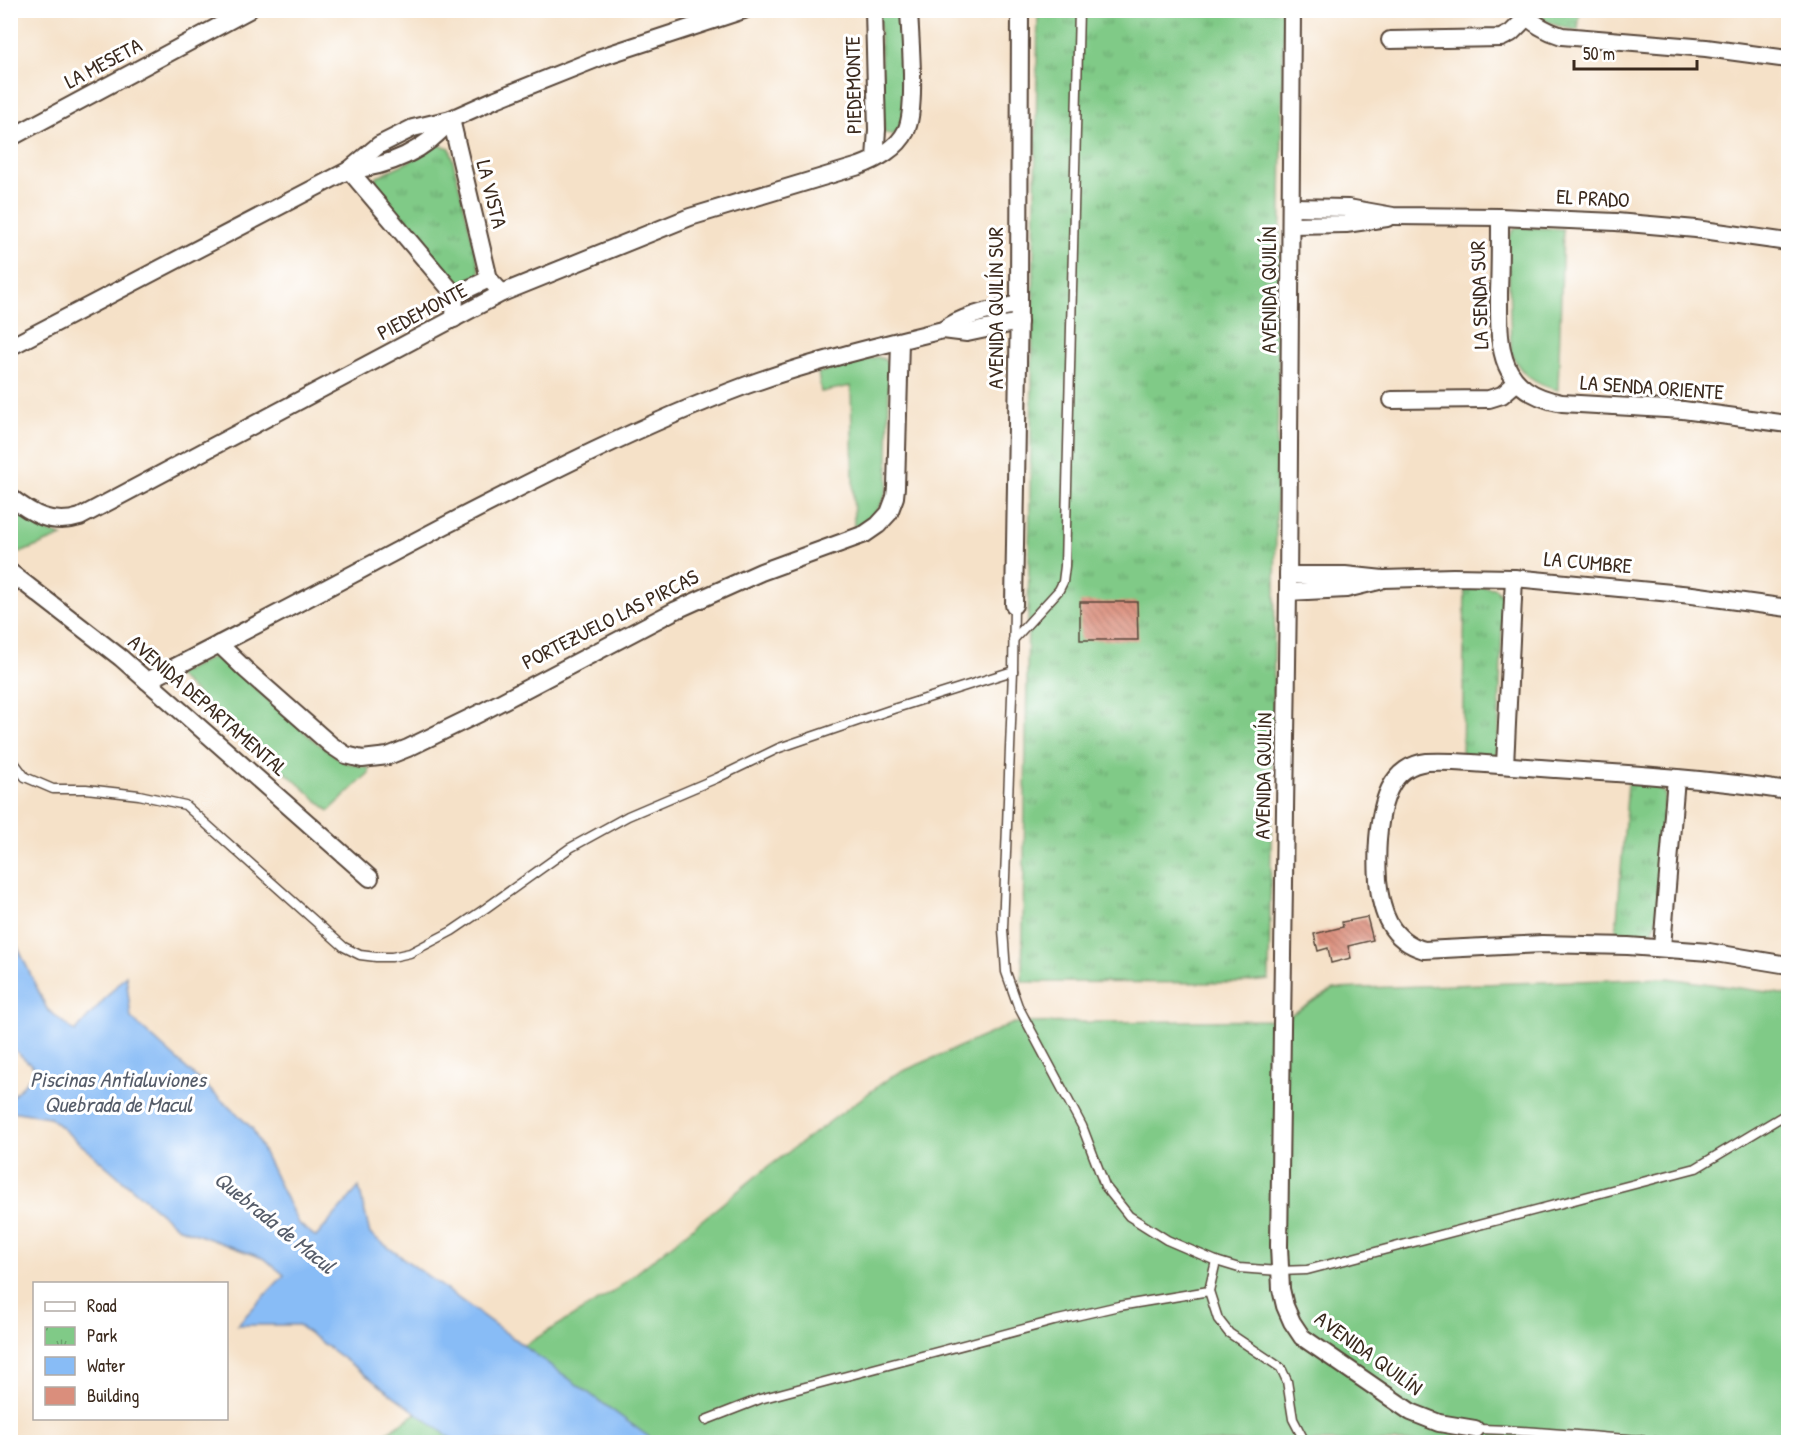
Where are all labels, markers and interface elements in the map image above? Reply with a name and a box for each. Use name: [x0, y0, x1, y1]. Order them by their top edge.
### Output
street label: LA MESETA: [59, 31, 147, 95]
scale bar: [1574, 33, 1697, 71]
street label: PIEDEMONTE: [838, 36, 868, 134]
text: 50 m: [1583, 41, 1615, 66]
street label: LA VISTA: [470, 157, 514, 231]
street label: EL PRADO: [1556, 182, 1630, 214]
street label: AVENIDA QUILÍN SUR: [981, 227, 1010, 389]
street label: AVENIDA QUILÍN: [1254, 227, 1283, 353]
street label: LA SENDA SUR: [1463, 240, 1495, 350]
street label: PIEDEMONTE: [372, 275, 472, 347]
street label: LA SENDA ORIENTE: [1579, 368, 1725, 406]
street label: LA CUMBRE: [1543, 544, 1633, 580]
street label: PORTEZUELO LAS PIRCAS: [517, 562, 704, 676]
street label: AVENIDA DEPARTAMENTAL: [122, 628, 294, 783]
street label: AVENIDA QUILÍN: [1247, 712, 1279, 840]
water label: Piscinas Antialuviones Quebrada de Macul: [30, 1064, 208, 1119]
water label: Quebrada de Macul: [208, 1164, 343, 1281]
legend: [33, 1282, 228, 1420]
text: Road: [87, 1293, 117, 1318]
street label: AVENIDA QUILÍN: [1309, 1304, 1429, 1402]
text: Park: [87, 1323, 118, 1348]
text: Water: [87, 1353, 125, 1378]
text: Building: [87, 1383, 139, 1408]

